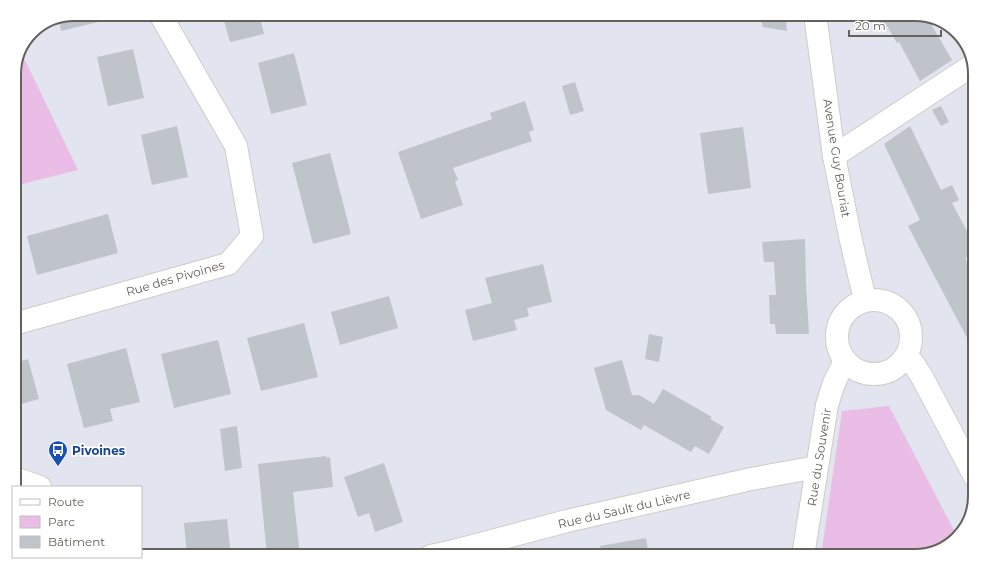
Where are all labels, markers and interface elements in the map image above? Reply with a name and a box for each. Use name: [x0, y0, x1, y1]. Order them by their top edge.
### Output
scale bar: [849, 12, 941, 38]
text: 20 m: [855, 18, 886, 33]
street label: Avenue Guy Bouriat: [820, 98, 854, 219]
street label: Rue des Pivoines: [124, 257, 226, 299]
street label: Rue du Souvenir: [804, 407, 834, 507]
bus stop icon: Pivoines: [47, 439, 69, 467]
place label: Pivoines: [72, 443, 126, 458]
legend: [12, 486, 142, 558]
street label: Rue du Sault du Lièvre: [556, 486, 692, 532]
text: Route: [48, 494, 84, 509]
text: Parc: [48, 514, 75, 529]
text: Bâtiment: [48, 534, 105, 549]

